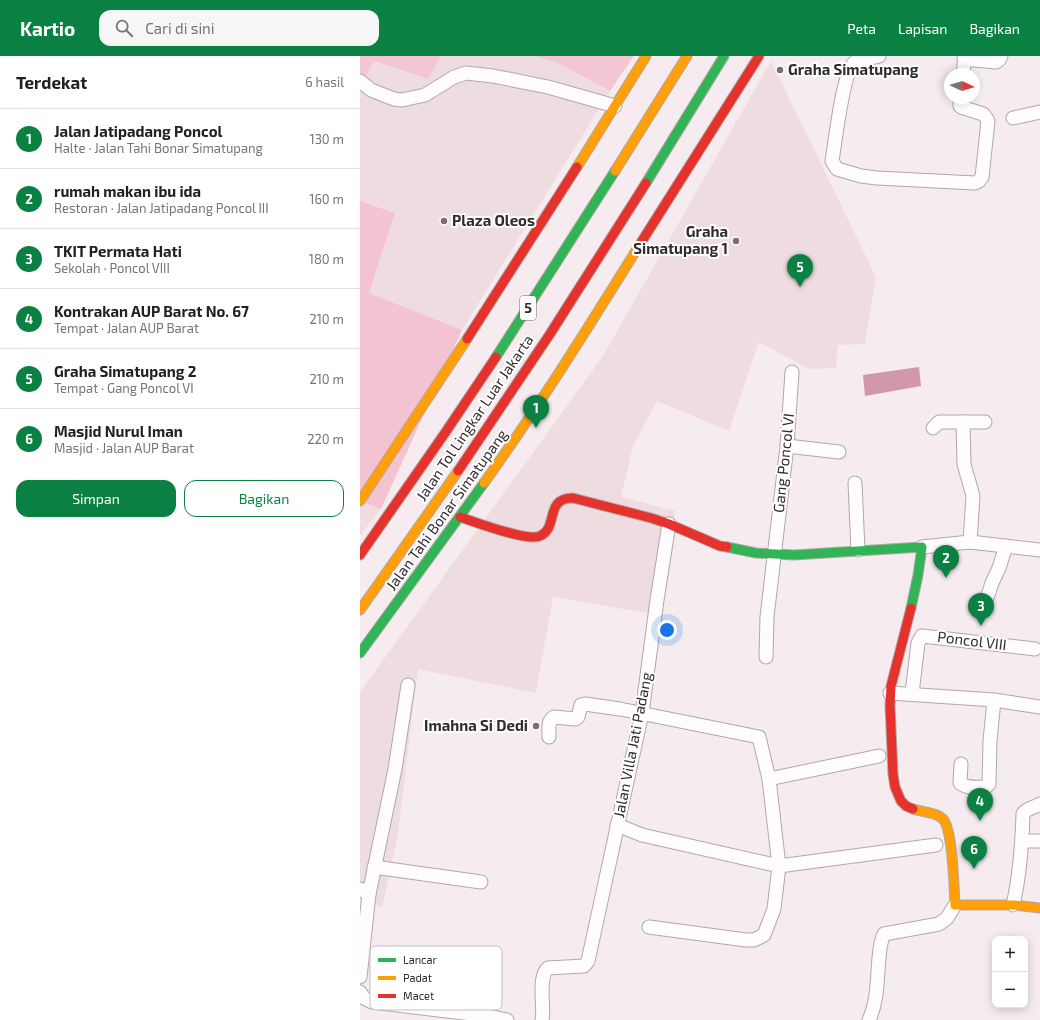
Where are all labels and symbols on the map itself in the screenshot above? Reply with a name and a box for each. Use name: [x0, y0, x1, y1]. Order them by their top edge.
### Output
place label: Graha Simatupang: [788, 60, 919, 78]
marker: Graha Simatupang: [775, 65, 785, 75]
north arrow: [944, 68, 980, 104]
place label: Plaza Oleos: [452, 211, 535, 229]
marker: Plaza Oleos: [439, 216, 449, 226]
place label: Graha Simatupang 1: [633, 222, 728, 257]
marker: Graha Simatupang 1: [731, 236, 741, 246]
pin: 5: [787, 254, 813, 287]
road number: 5: [520, 296, 536, 320]
street label: Jalan Tol Lingkar Luar Jakarta: [412, 331, 537, 504]
pin: 1: [523, 395, 549, 428]
street label: Gang Poncol VI: [769, 412, 797, 514]
street label: Jalan Tahi Bonar Simatupang: [382, 425, 511, 593]
pin: 2: [933, 545, 959, 578]
pin: 3: [968, 593, 994, 626]
your location: [657, 620, 677, 640]
street label: Poncol VIII: [936, 627, 1008, 653]
street label: Jalan Villa Jati Padang: [609, 670, 655, 819]
place label: Imahna Si Dedi: [424, 716, 528, 734]
marker: Imahna Si Dedi: [531, 721, 541, 731]
pin: 4: [967, 788, 993, 821]
pin: 6: [961, 836, 987, 869]
legend: [370, 946, 502, 1010]
text: Lancar: [403, 953, 438, 966]
text: Padat: [403, 971, 432, 984]
text: Macet: [403, 989, 434, 1002]

